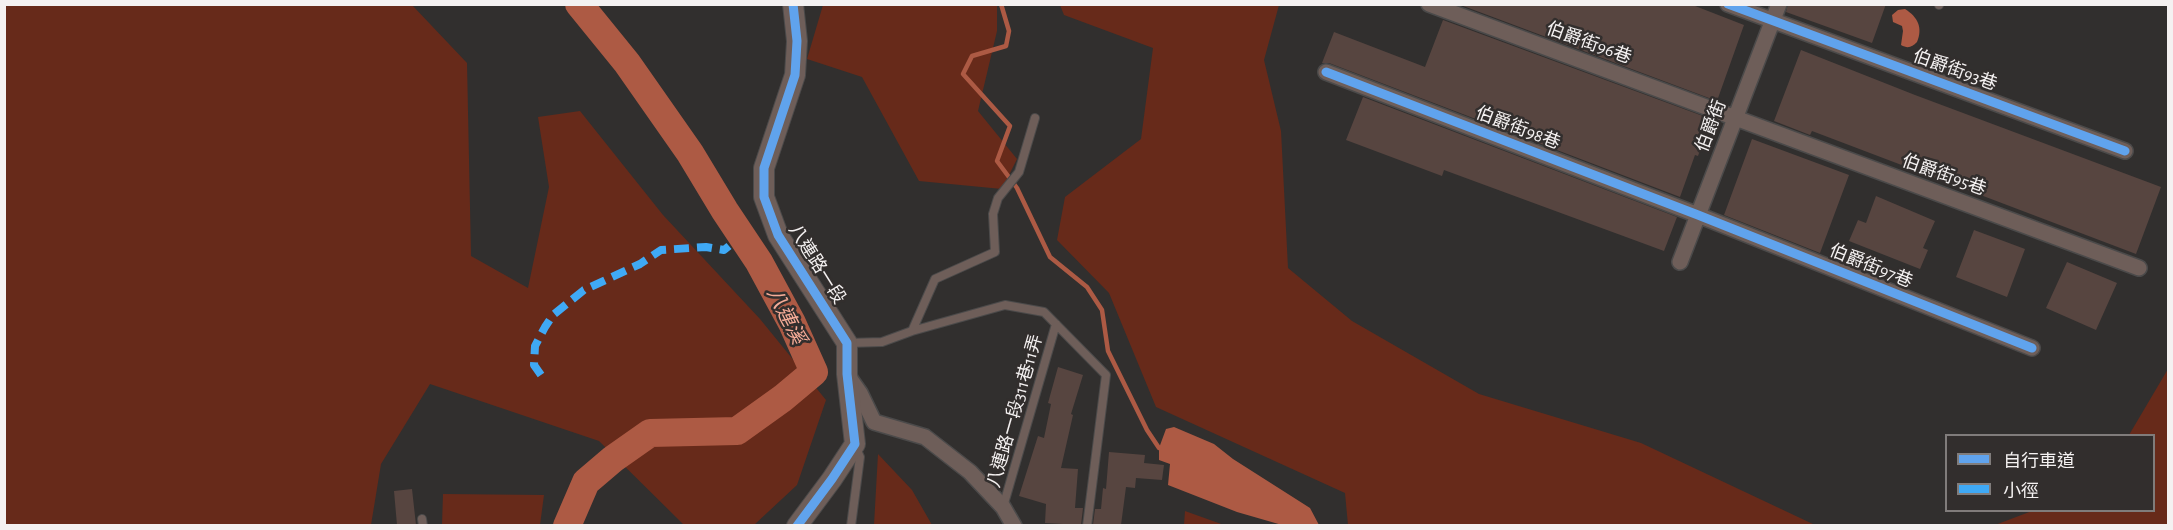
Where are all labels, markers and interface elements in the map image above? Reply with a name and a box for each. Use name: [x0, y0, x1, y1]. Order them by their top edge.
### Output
street label: 伯爵街96巷: [1544, 18, 1634, 68]
street label: 伯爵街93巷: [1910, 45, 2000, 95]
street label: 伯爵街: [1691, 97, 1731, 155]
street label: 伯爵街98巷: [1473, 102, 1563, 154]
street label: 伯爵街95巷: [1899, 150, 1989, 200]
street label: 八連路一段: [784, 220, 850, 308]
street label: 伯爵街97巷: [1826, 240, 1916, 292]
water label: 八連溪: [762, 284, 810, 348]
street label: 八連路一段311巷11弄: [983, 332, 1047, 490]
legend: [1945, 434, 2155, 512]
text: 自行車道: [2003, 453, 2075, 471]
text: 小徑: [2003, 483, 2039, 501]

